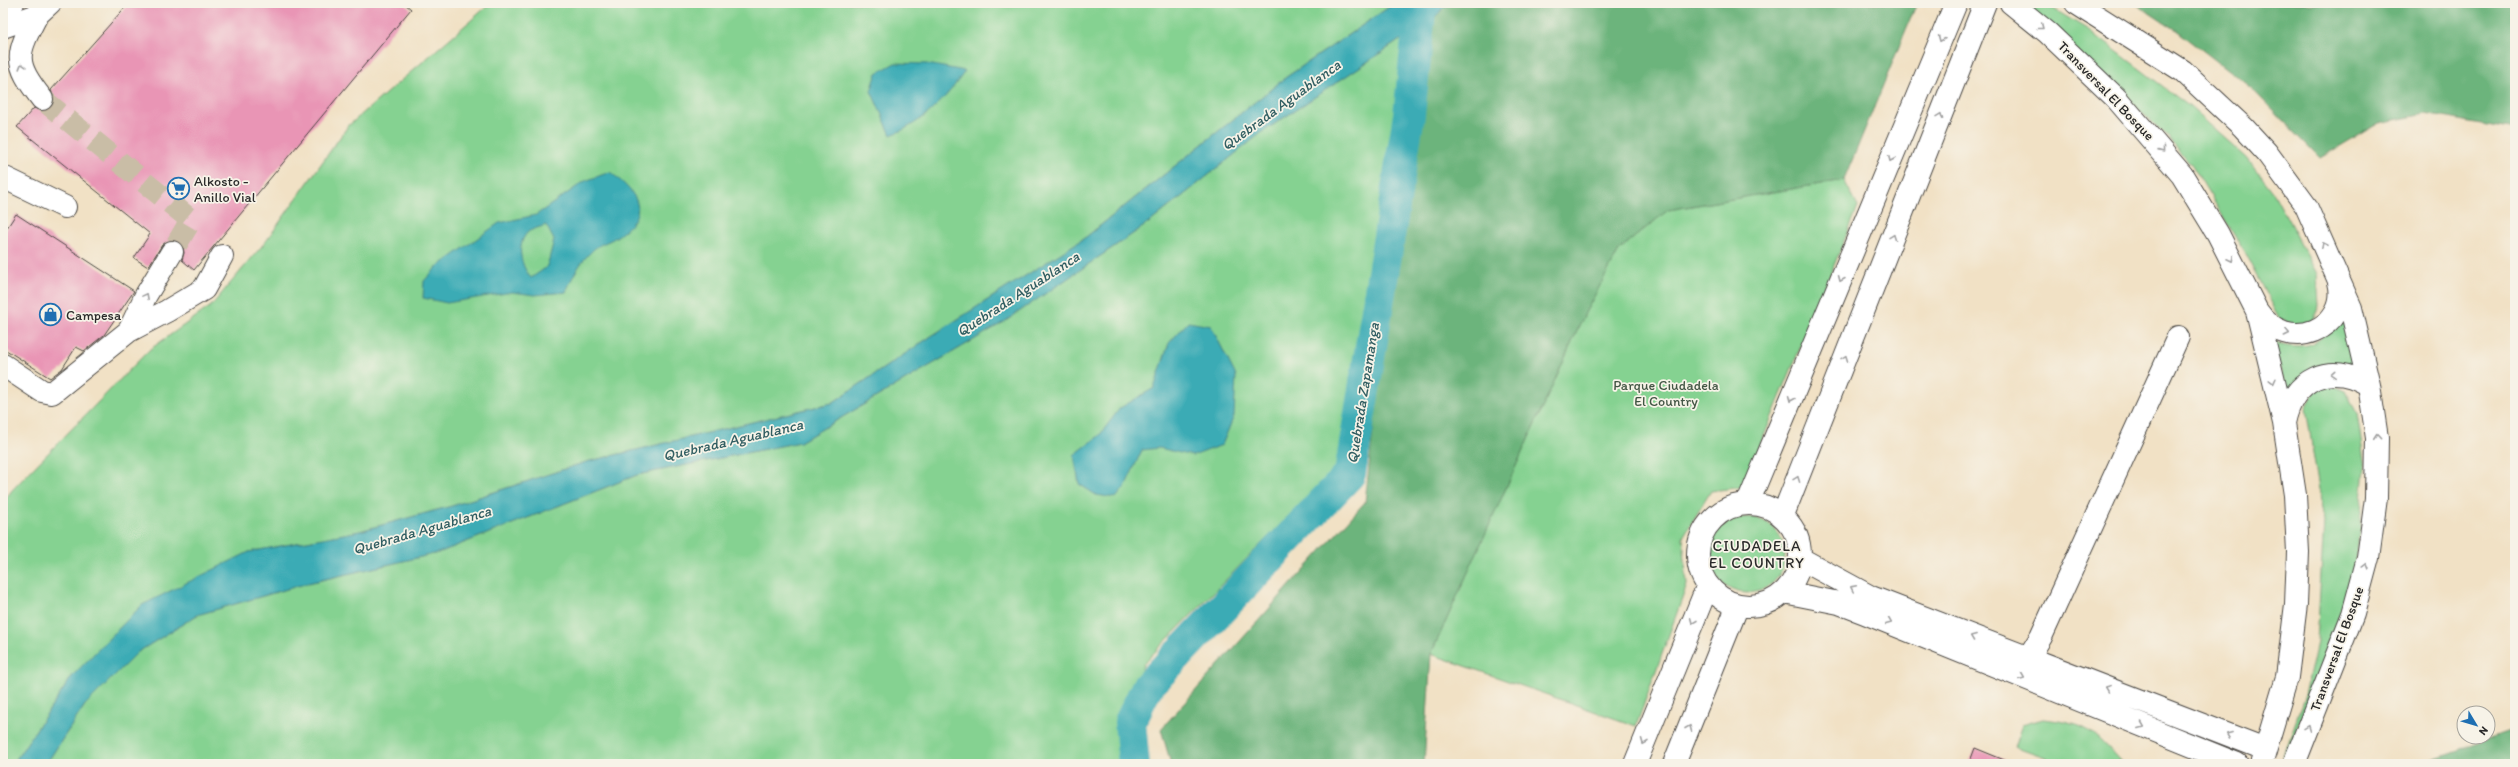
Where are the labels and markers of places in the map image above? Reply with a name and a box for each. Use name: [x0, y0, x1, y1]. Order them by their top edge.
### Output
place label: Alkosto - Anillo Vial: [194, 173, 256, 206]
supermarket icon: Alkosto - Anillo Vial: [165, 176, 191, 202]
shop icon: Campesa: [37, 302, 63, 328]
place label: Campesa: [66, 307, 122, 324]

